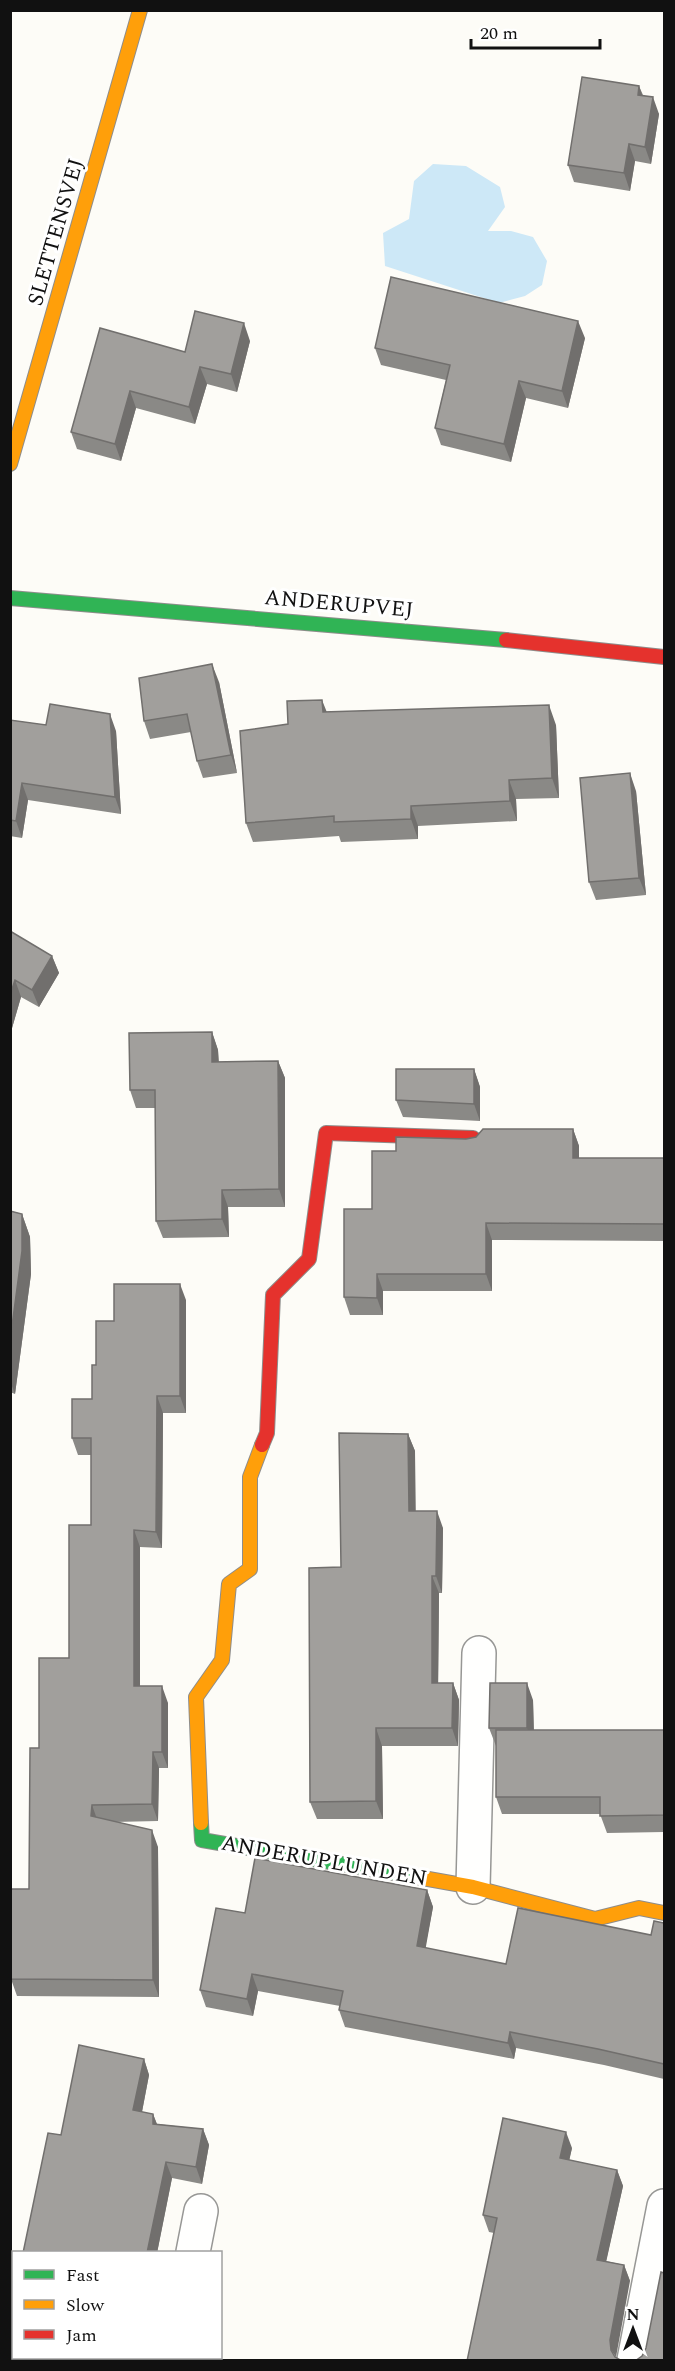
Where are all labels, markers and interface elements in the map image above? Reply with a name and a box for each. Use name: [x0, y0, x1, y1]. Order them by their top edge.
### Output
scale bar: [471, 12, 600, 50]
text: 20 m: [480, 20, 518, 47]
street label: SLETTENSVEJ: [19, 154, 93, 310]
street label: ANDERUPVEJ: [263, 581, 415, 627]
street label: ANDERUPLUNDEN: [218, 1827, 430, 1895]
legend: [12, 2251, 222, 2359]
text: Fast: [66, 2262, 99, 2289]
text: Slow: [66, 2292, 105, 2319]
north arrow: [603, 2299, 663, 2359]
text: N: [626, 2303, 640, 2327]
text: Jam: [66, 2322, 97, 2349]

